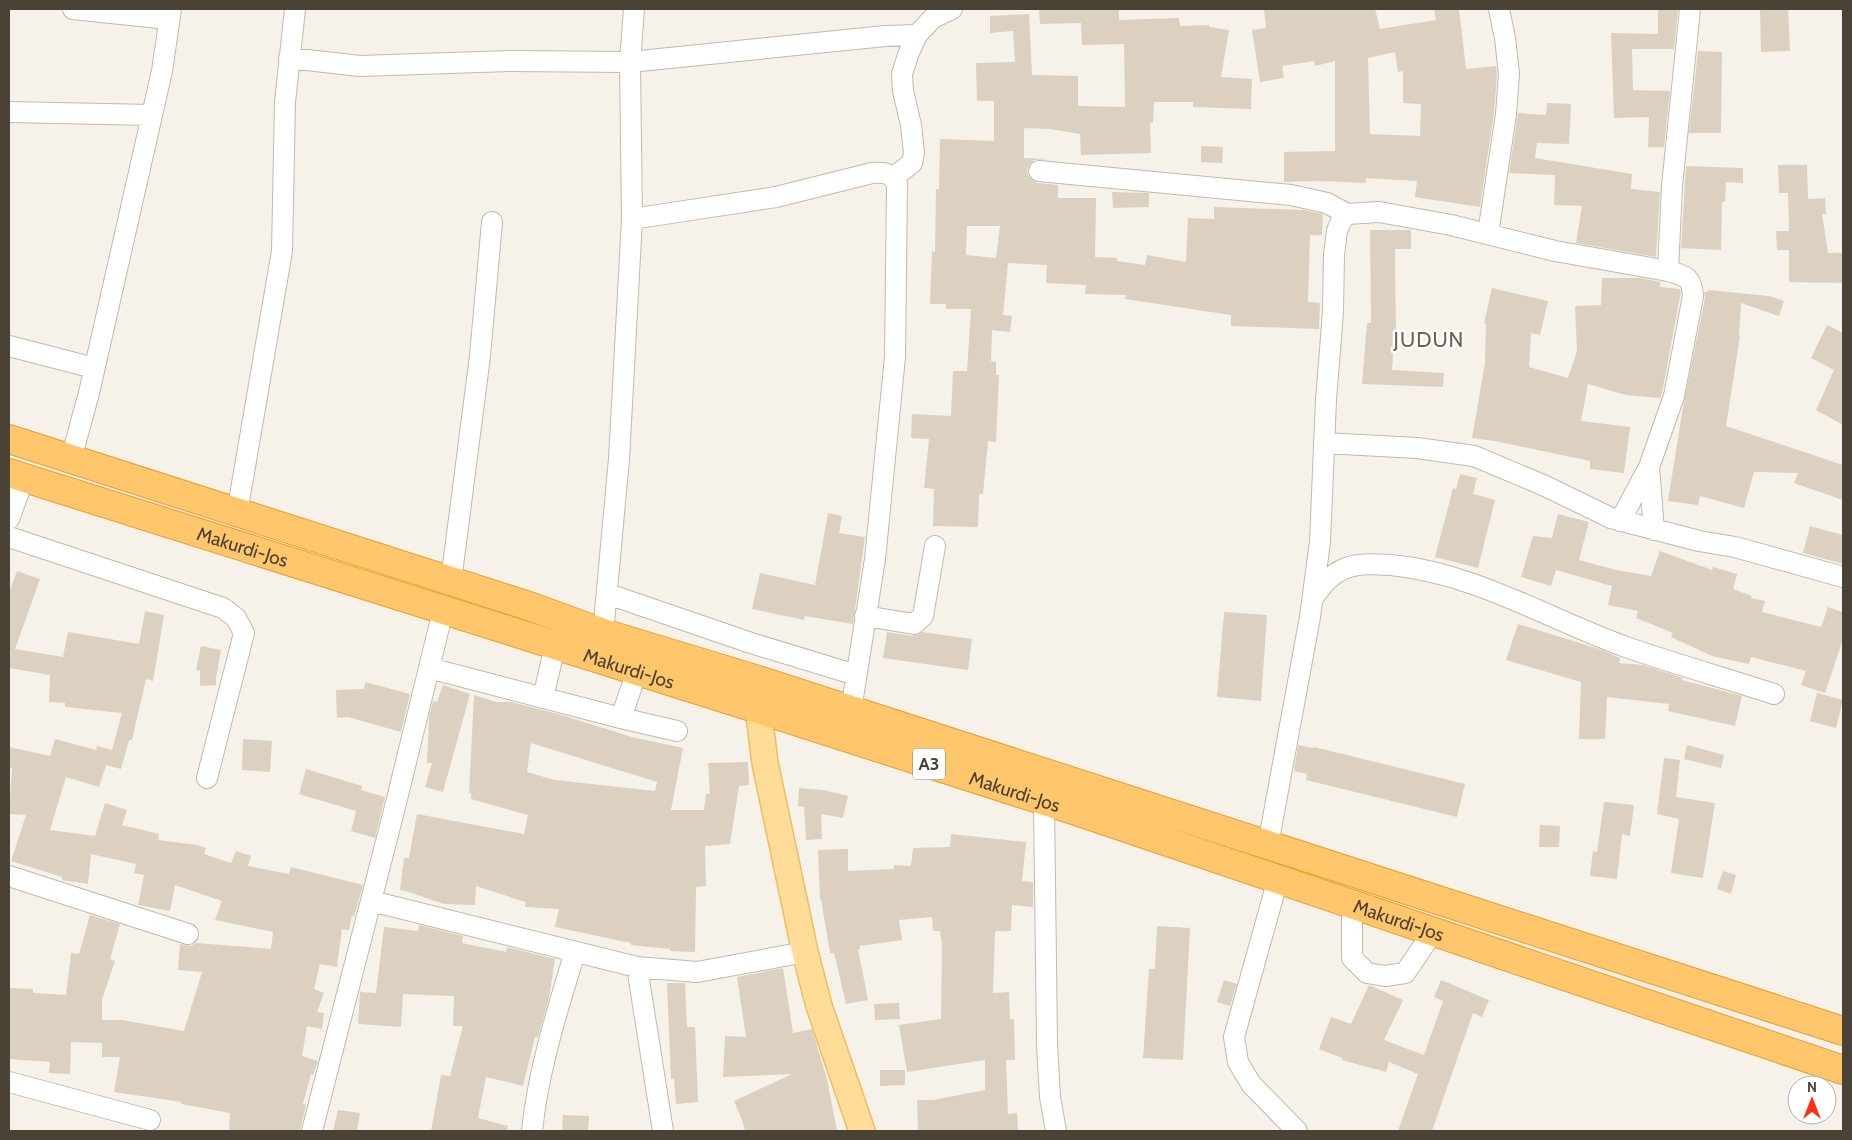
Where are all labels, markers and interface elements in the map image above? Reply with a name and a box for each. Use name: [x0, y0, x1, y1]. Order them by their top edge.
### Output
district label: JUDUN: [1393, 327, 1464, 352]
street label: Makurdi-Jos: [194, 521, 291, 572]
street label: Makurdi-Jos: [581, 643, 677, 694]
road number: A3: [913, 749, 945, 780]
street label: Makurdi-Jos: [966, 766, 1063, 817]
street label: Makurdi-Jos: [1350, 894, 1447, 946]
north arrow: [1787, 1075, 1837, 1125]
text: N: [1807, 1078, 1817, 1096]

